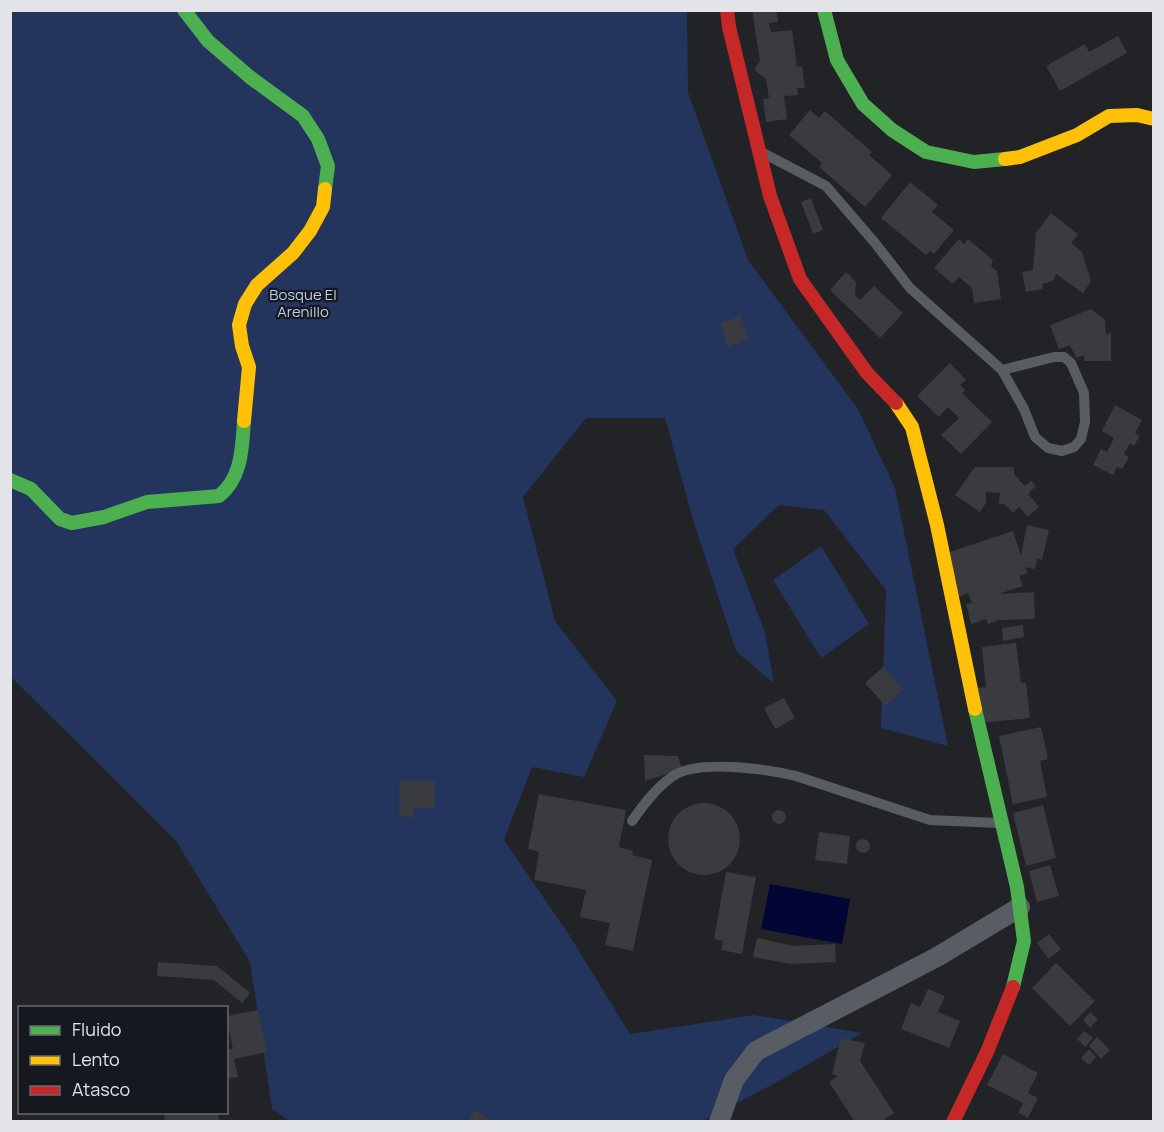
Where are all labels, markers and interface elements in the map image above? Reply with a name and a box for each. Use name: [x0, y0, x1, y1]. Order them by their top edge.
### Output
park label: Bosque El Arenillo: [269, 284, 337, 322]
legend: [18, 1006, 228, 1114]
text: Fluido: [72, 1017, 121, 1041]
text: Lento: [72, 1047, 120, 1071]
text: Atasco: [72, 1077, 130, 1101]

